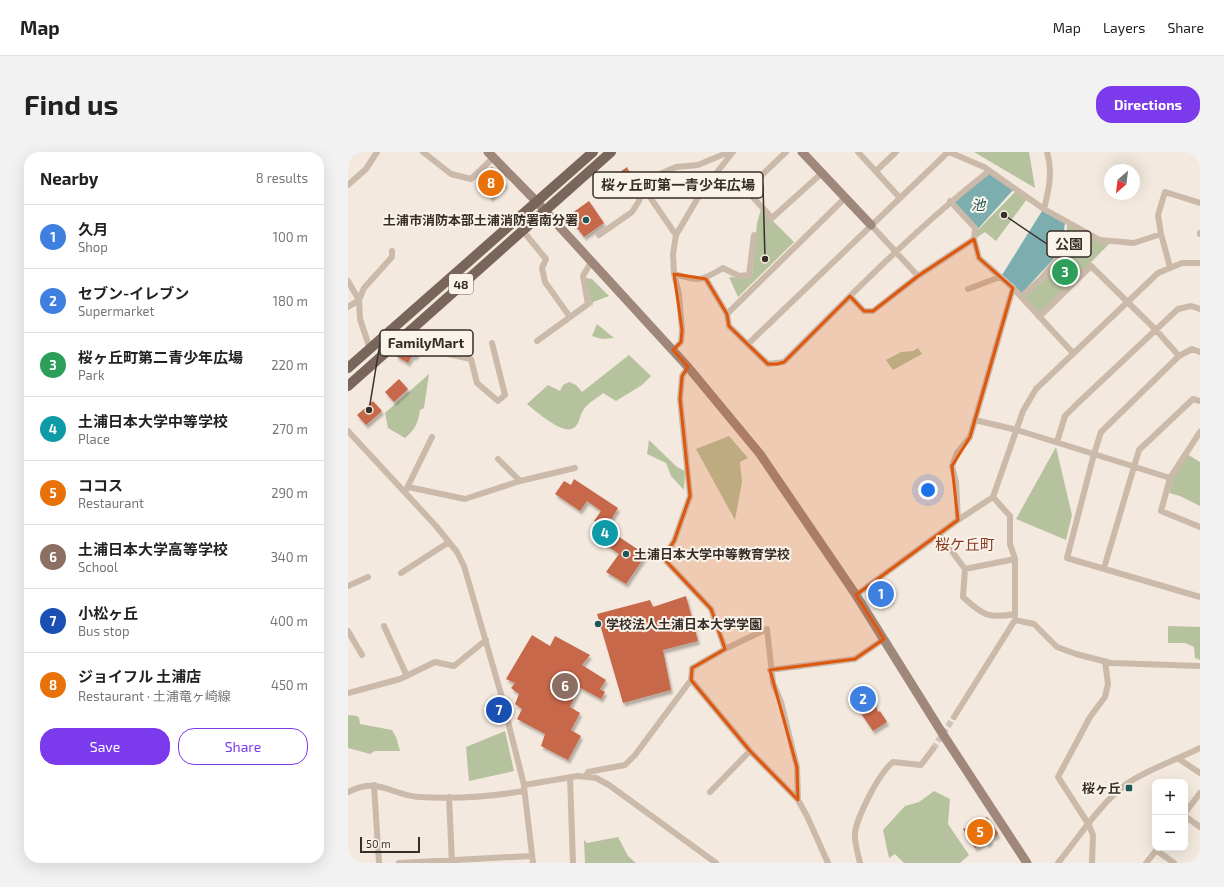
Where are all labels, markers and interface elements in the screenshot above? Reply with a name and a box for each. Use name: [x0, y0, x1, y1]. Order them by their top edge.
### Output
text: Map: [20, 16, 60, 39]
text: Map: [1053, 19, 1081, 36]
text: Layers: [1103, 19, 1145, 36]
text: Share: [1167, 19, 1204, 36]
button: Directions: [1096, 86, 1200, 123]
text: Find us: [24, 87, 118, 121]
north arrow: [1104, 164, 1140, 200]
text: Nearby: [40, 168, 98, 188]
pin: 8: [478, 168, 504, 198]
text: 8 results: [256, 170, 308, 186]
callout: 桜ヶ丘町第一青少年広場: [593, 172, 763, 198]
text: 桜ヶ丘町第一青少年広場: [601, 176, 755, 193]
water label: 池: [971, 196, 987, 213]
place label: 土浦市消防本部土浦消防署南分署: [383, 212, 578, 228]
marker: 土浦市消防本部土浦消防署南分署: [581, 215, 591, 225]
text: 久月: [78, 220, 108, 238]
text: 1: [50, 229, 56, 245]
text: 100 m: [273, 229, 308, 245]
callout: 公園: [1047, 231, 1091, 257]
text: 公園: [1055, 235, 1083, 252]
text: Shop: [78, 239, 108, 255]
pin: 3: [1052, 257, 1078, 287]
road number: 48: [449, 274, 473, 294]
text: セブン-イレブン: [78, 284, 189, 302]
text: 2: [49, 293, 57, 309]
text: 180 m: [273, 293, 308, 309]
text: Supermarket: [78, 303, 155, 319]
callout: FamilyMart: [380, 330, 473, 356]
text: FamilyMart: [388, 334, 464, 351]
text: 桜ヶ丘町第二青少年広場: [78, 348, 243, 366]
text: 3: [49, 357, 57, 373]
text: 220 m: [271, 357, 308, 373]
text: Park: [78, 367, 105, 383]
text: 土浦日本大学中等学校: [78, 412, 228, 430]
text: 4: [49, 421, 57, 437]
text: 270 m: [272, 421, 308, 437]
text: Place: [78, 431, 110, 447]
text: ココス: [78, 476, 123, 494]
your location: [918, 480, 938, 500]
text: 5: [49, 485, 57, 501]
text: 290 m: [271, 485, 308, 501]
text: Restaurant: [78, 495, 144, 511]
pin: 4: [592, 518, 618, 548]
district label: 桜ケ丘町: [935, 535, 995, 553]
text: 土浦日本大学高等学校: [78, 540, 228, 558]
place label: 土浦日本大学中等教育学校: [634, 546, 790, 562]
text: 6: [49, 549, 57, 565]
text: 340 m: [271, 549, 308, 565]
marker: 土浦日本大学中等教育学校: [621, 549, 631, 559]
text: School: [78, 559, 118, 575]
pin: 1: [868, 579, 894, 609]
text: 小松ヶ丘: [78, 604, 138, 622]
text: 7: [50, 613, 56, 629]
text: 400 m: [270, 613, 308, 629]
place label: 学校法人土浦日本大学学園: [606, 616, 762, 632]
marker: 学校法人土浦日本大学学園: [593, 619, 603, 629]
text: Bus stop: [78, 623, 129, 639]
text: ジョイフル 土浦店: [78, 667, 201, 685]
pin: 6: [552, 671, 578, 701]
text: 8: [49, 677, 57, 693]
text: 450 m: [271, 677, 308, 693]
pin: 2: [850, 684, 876, 714]
text: Restaurant · 土浦竜ヶ崎線: [78, 688, 231, 704]
pin: 7: [486, 695, 512, 725]
button: Save: [40, 728, 170, 765]
button: Share: [178, 728, 308, 765]
map controls: [1152, 779, 1188, 851]
button: +: [1152, 779, 1188, 815]
place label: 桜ヶ丘: [1082, 780, 1121, 796]
marker: 桜ヶ丘: [1124, 783, 1134, 793]
button: −: [1152, 815, 1188, 851]
pin: 5: [967, 817, 993, 847]
scale bar: [360, 835, 420, 854]
text: 50 m: [366, 837, 391, 850]

